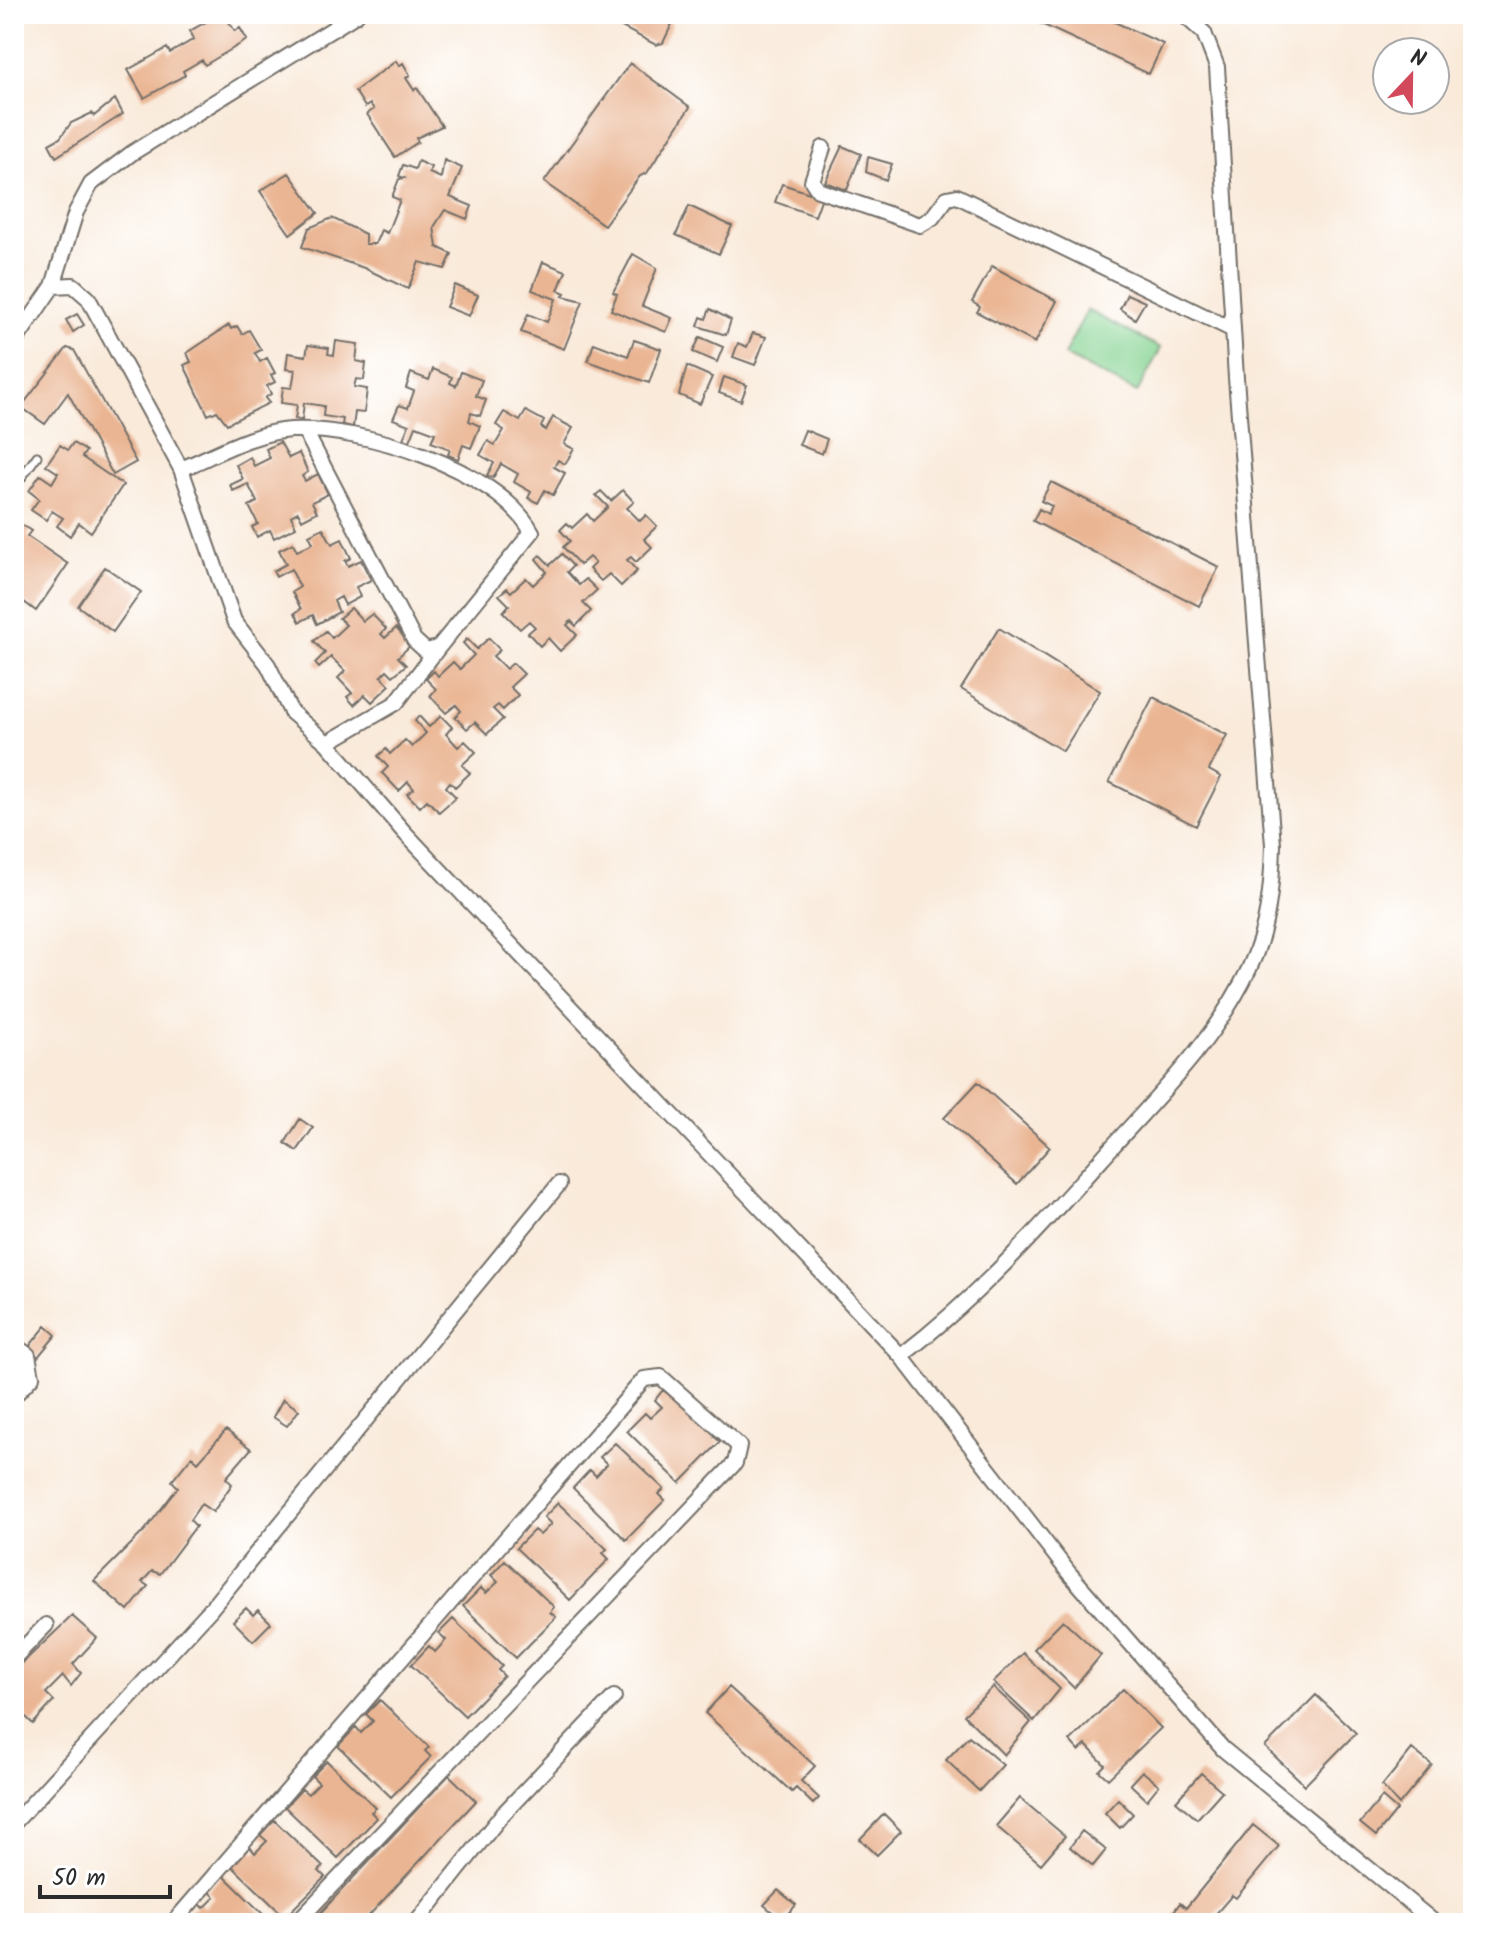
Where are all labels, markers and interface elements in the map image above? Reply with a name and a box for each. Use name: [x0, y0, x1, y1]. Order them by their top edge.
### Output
north arrow: [1371, 36, 1451, 116]
text: N: [1405, 41, 1431, 79]
scale bar: [40, 1849, 170, 1899]
text: 50 m: [52, 1859, 106, 1898]

